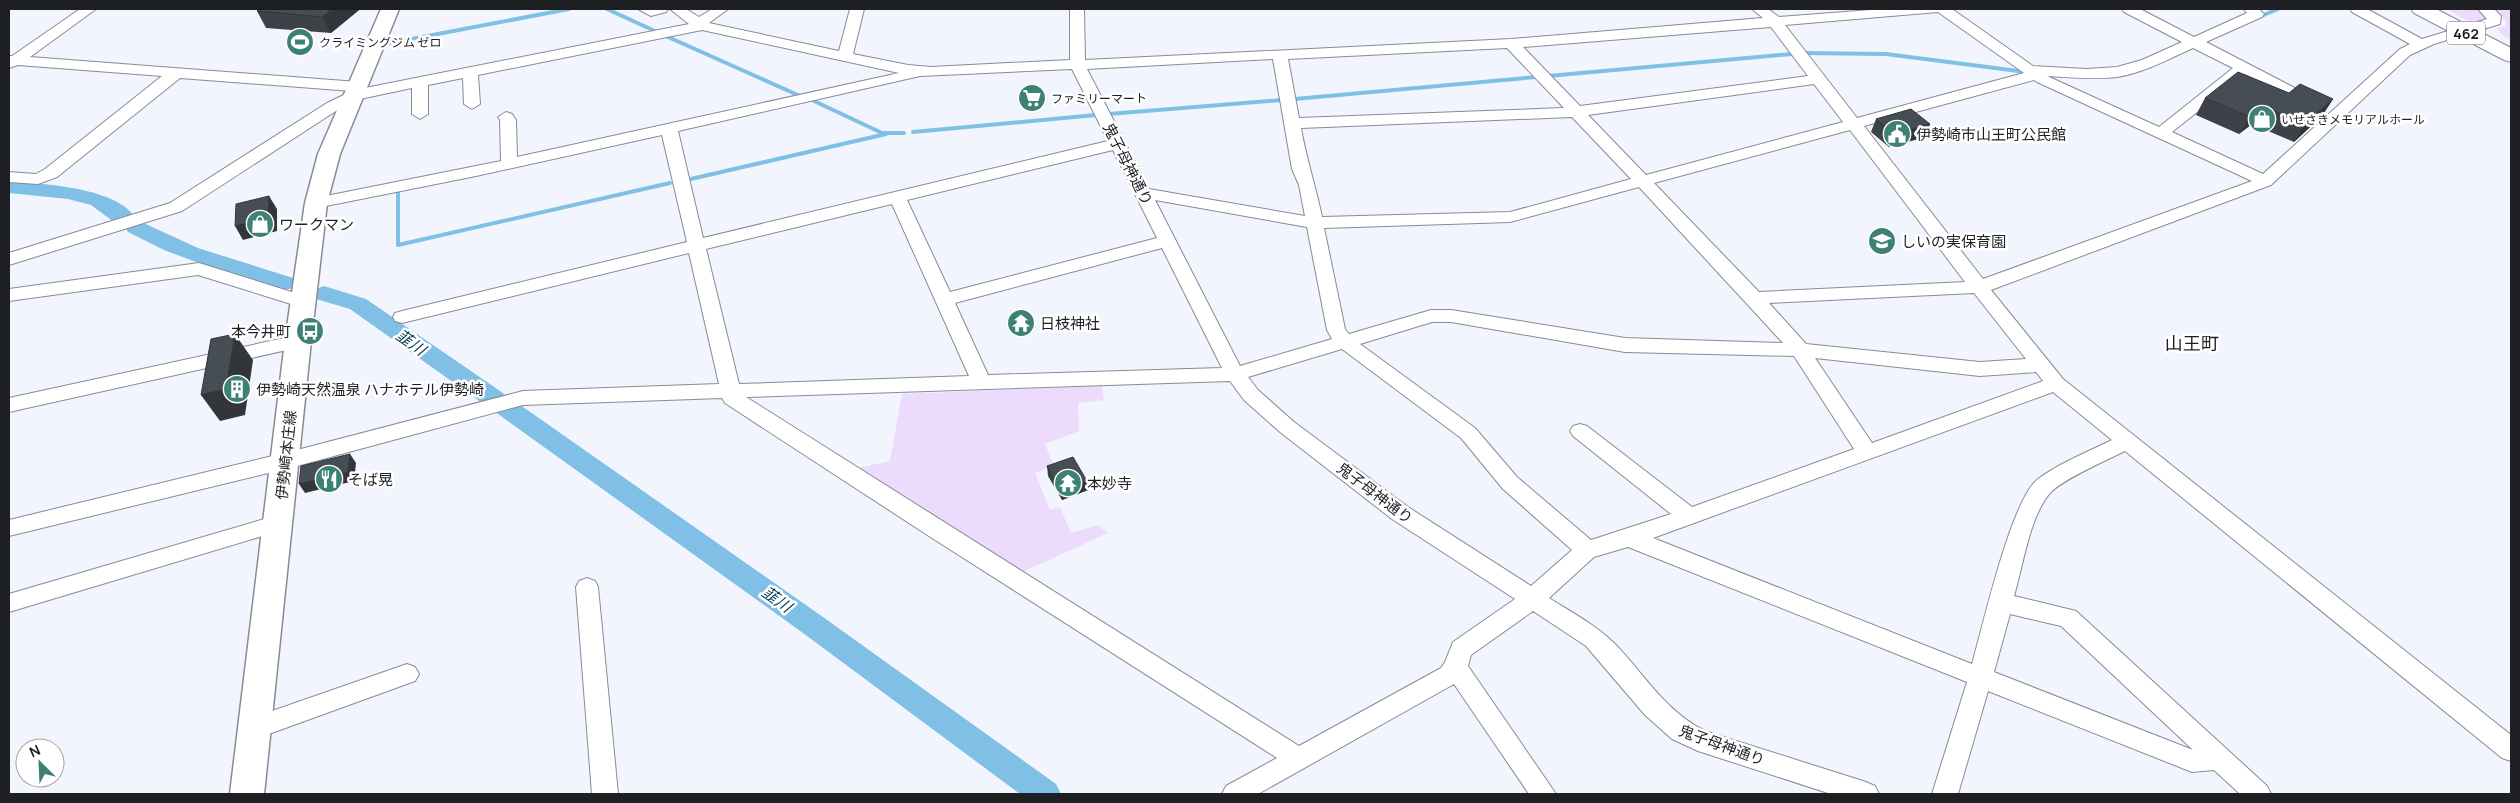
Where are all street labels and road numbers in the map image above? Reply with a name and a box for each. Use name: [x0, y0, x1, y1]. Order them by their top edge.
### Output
road number: 462: [2447, 22, 2485, 44]
street label: 鬼子母神通り: [1098, 119, 1158, 209]
street label: 伊勢崎本庄線: [271, 409, 301, 501]
street label: 鬼子母神通り: [1333, 458, 1417, 528]
street label: 鬼子母神通り: [1676, 720, 1768, 770]

